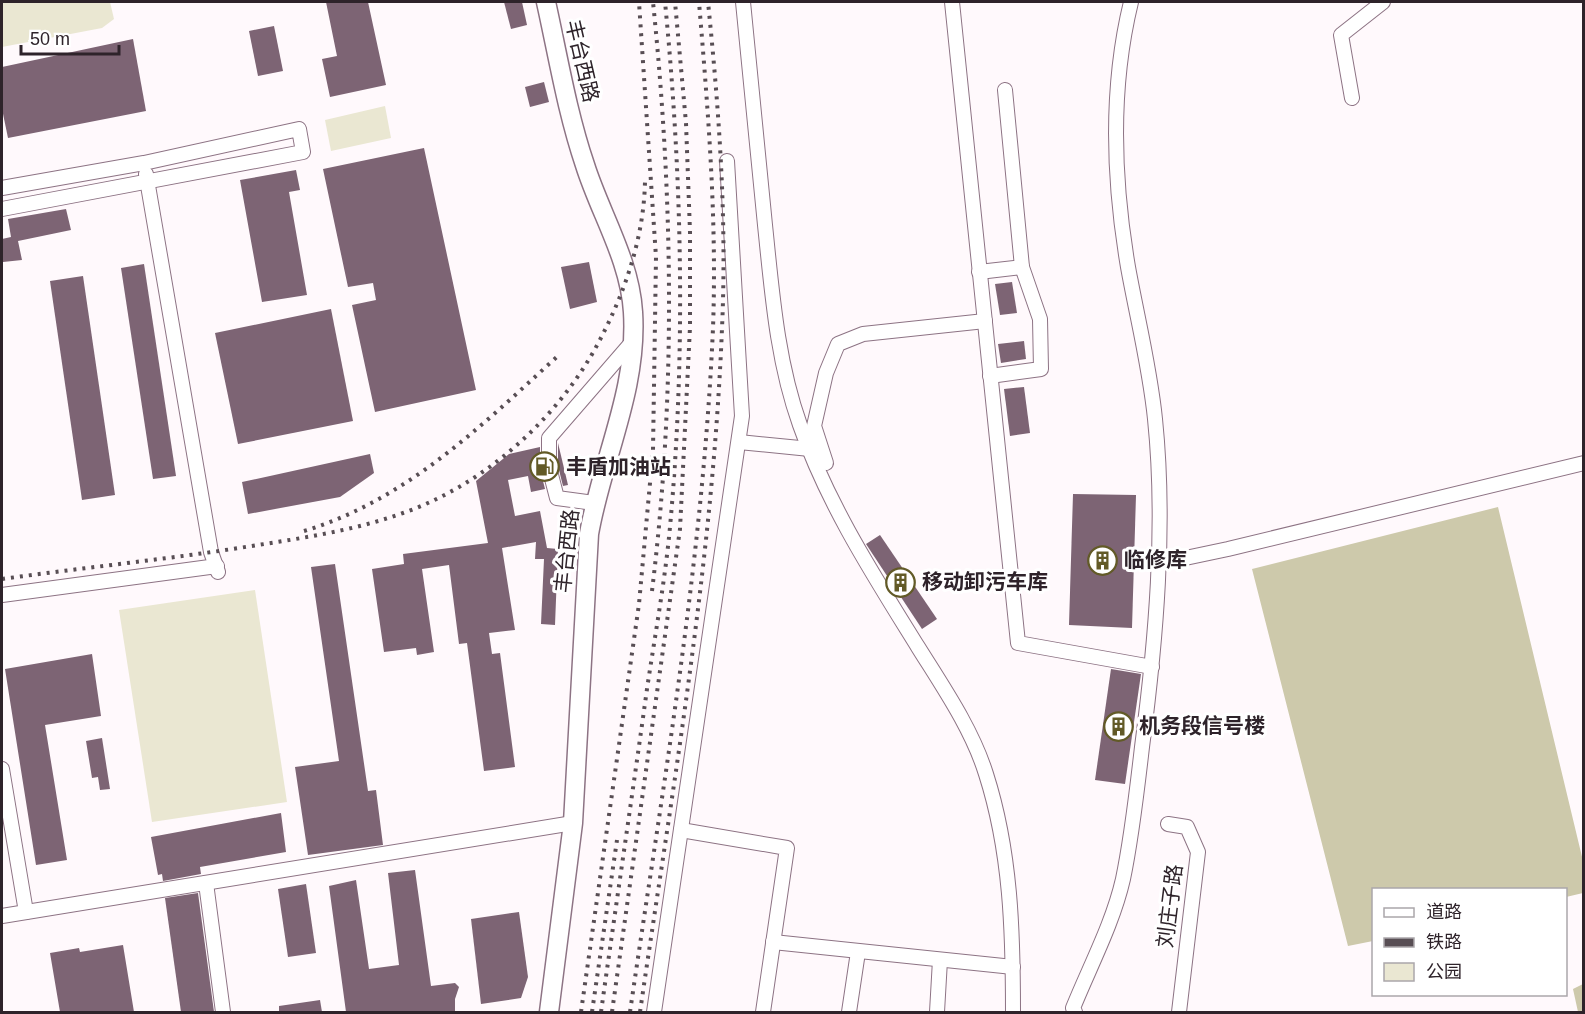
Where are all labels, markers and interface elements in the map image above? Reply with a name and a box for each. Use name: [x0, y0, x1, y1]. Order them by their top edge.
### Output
street label: 丰台西路: [562, 17, 603, 104]
scale bar: [21, 18, 118, 56]
text: 50 m: [30, 29, 70, 49]
fuel station icon: 丰盾加油站: [529, 451, 561, 483]
place label: 丰盾加油站: [566, 455, 671, 478]
street label: 丰台西路: [551, 508, 582, 594]
building icon: 临修库: [1087, 544, 1119, 576]
place label: 临修库: [1124, 548, 1187, 571]
building icon: 移动卸污车库: [885, 566, 917, 598]
place label: 移动卸污车库: [922, 570, 1048, 593]
building icon: 机务段信号楼: [1102, 710, 1134, 742]
place label: 机务段信号楼: [1139, 714, 1265, 737]
street label: 刘庄子路: [1153, 863, 1186, 949]
legend: [1372, 888, 1567, 996]
text: 道路: [1426, 902, 1462, 922]
text: 铁路: [1426, 932, 1462, 952]
text: 公园: [1426, 962, 1462, 982]

